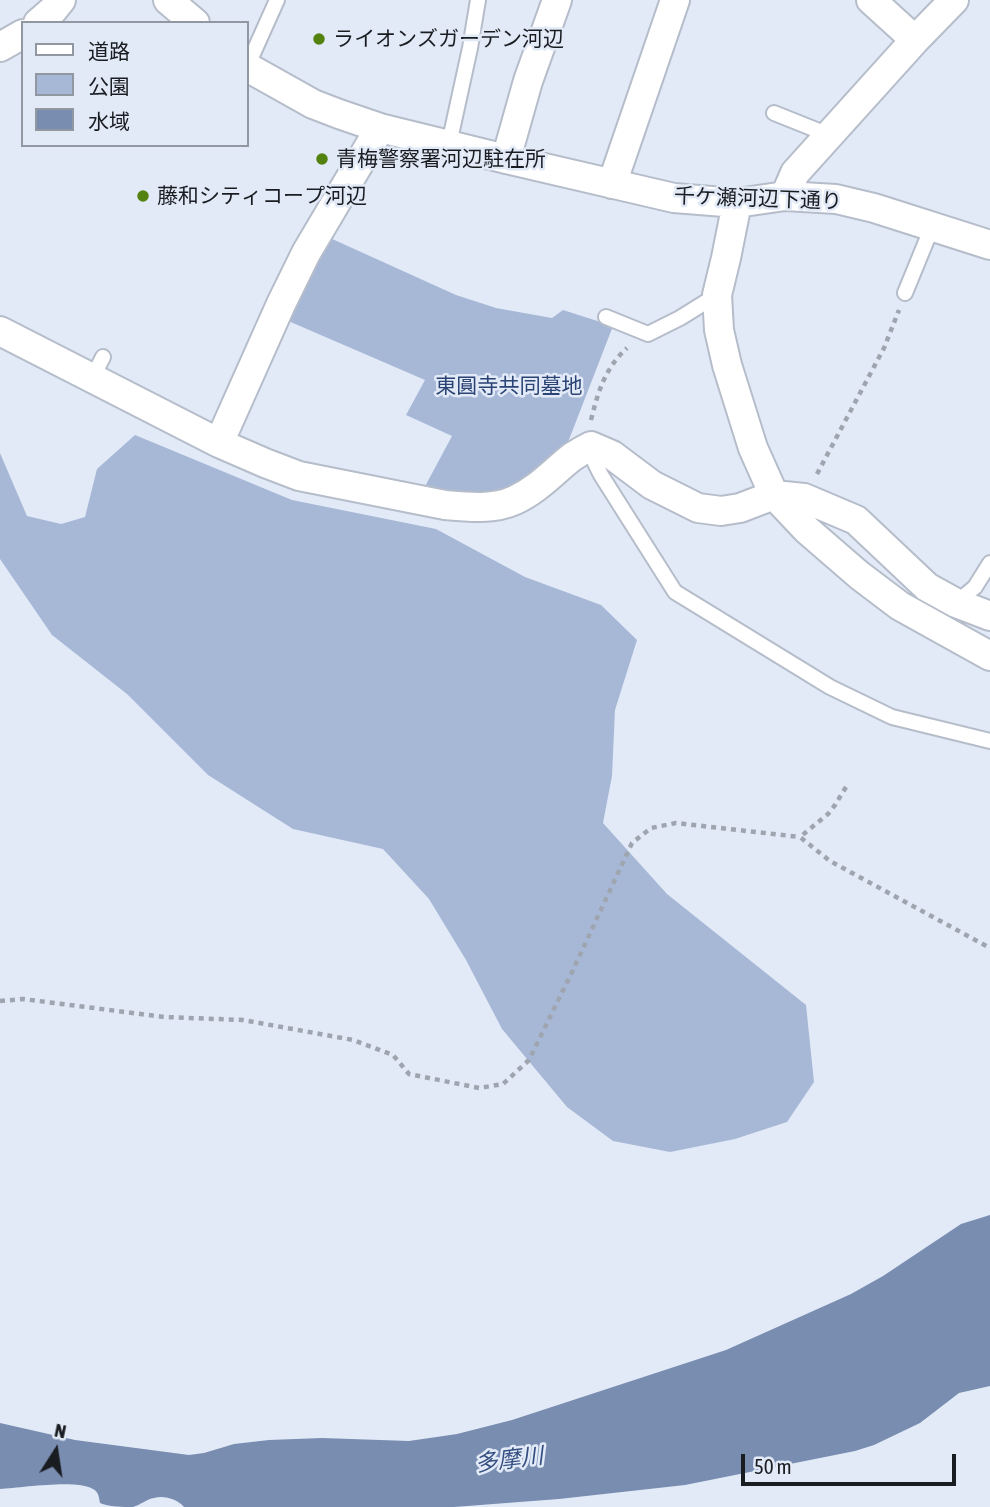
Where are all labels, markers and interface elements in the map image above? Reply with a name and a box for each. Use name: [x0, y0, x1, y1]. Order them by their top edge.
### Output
legend: [21, 21, 248, 147]
place label: ライオンズガーデン河辺: [333, 26, 564, 52]
marker: ライオンズガーデン河辺: [311, 31, 327, 47]
text: 道路: [88, 39, 130, 63]
text: 公園: [88, 74, 130, 98]
text: 水域: [88, 109, 130, 133]
place label: 青梅警察署河辺駐在所: [336, 146, 546, 172]
marker: 青梅警察署河辺駐在所: [314, 151, 330, 167]
place label: 藤和シティコープ河辺: [157, 183, 367, 209]
street label: 千ケ瀬河辺下通り: [674, 183, 842, 215]
marker: 藤和シティコープ河辺: [135, 188, 151, 204]
park label: 東圓寺共同墓地: [436, 373, 582, 399]
north arrow: [21, 1416, 91, 1486]
text: N: [53, 1419, 68, 1442]
scale bar: [745, 1440, 960, 1484]
water label: 多摩川: [473, 1442, 545, 1478]
text: 50 m: [754, 1454, 792, 1478]

